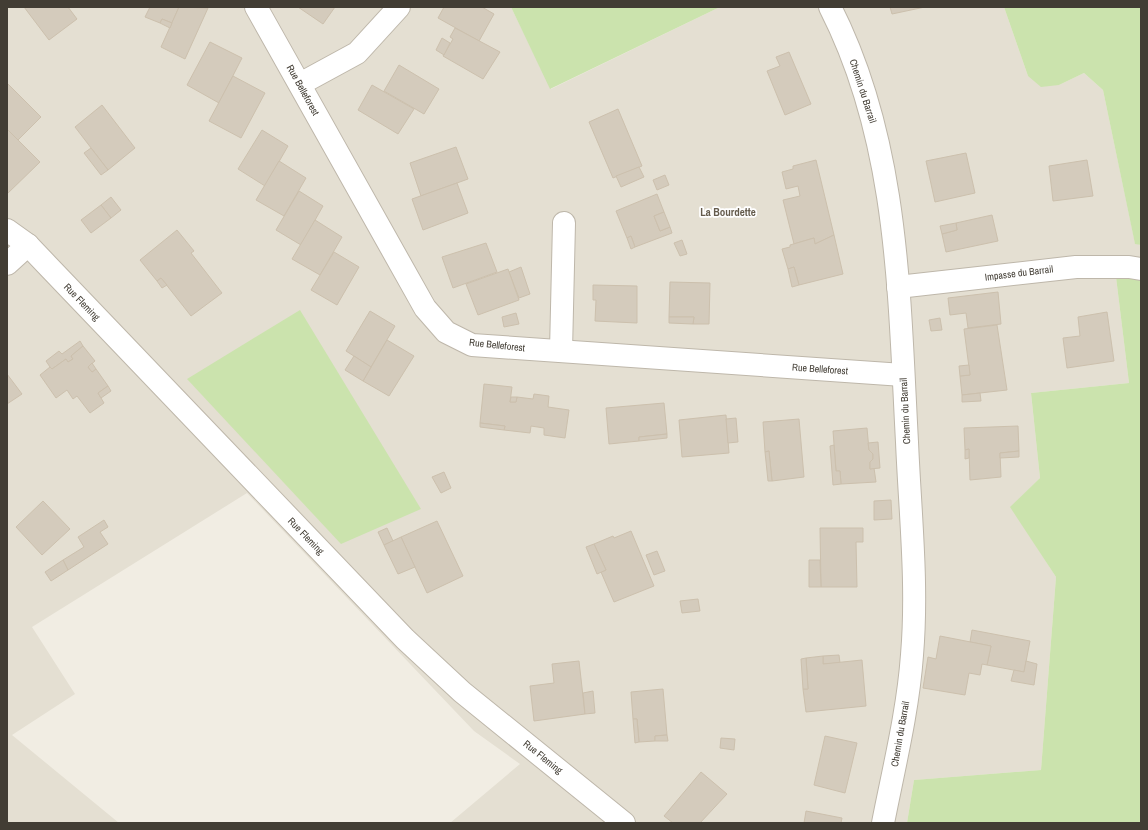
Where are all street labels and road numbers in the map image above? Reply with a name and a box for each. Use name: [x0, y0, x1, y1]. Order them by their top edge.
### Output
street label: Chemin du Barrail: [847, 57, 880, 125]
street label: Rue Belleforest: [284, 62, 323, 118]
street label: Impasse du Barrail: [984, 262, 1054, 284]
street label: Rue Fleming: [61, 281, 103, 324]
street label: Rue Belleforest: [468, 336, 526, 354]
street label: Rue Belleforest: [792, 361, 849, 377]
street label: Chemin du Barrail: [897, 377, 913, 445]
street label: Rue Fleming: [285, 515, 327, 558]
street label: Chemin du Barrail: [888, 700, 912, 768]
street label: Rue Fleming: [521, 737, 566, 777]

